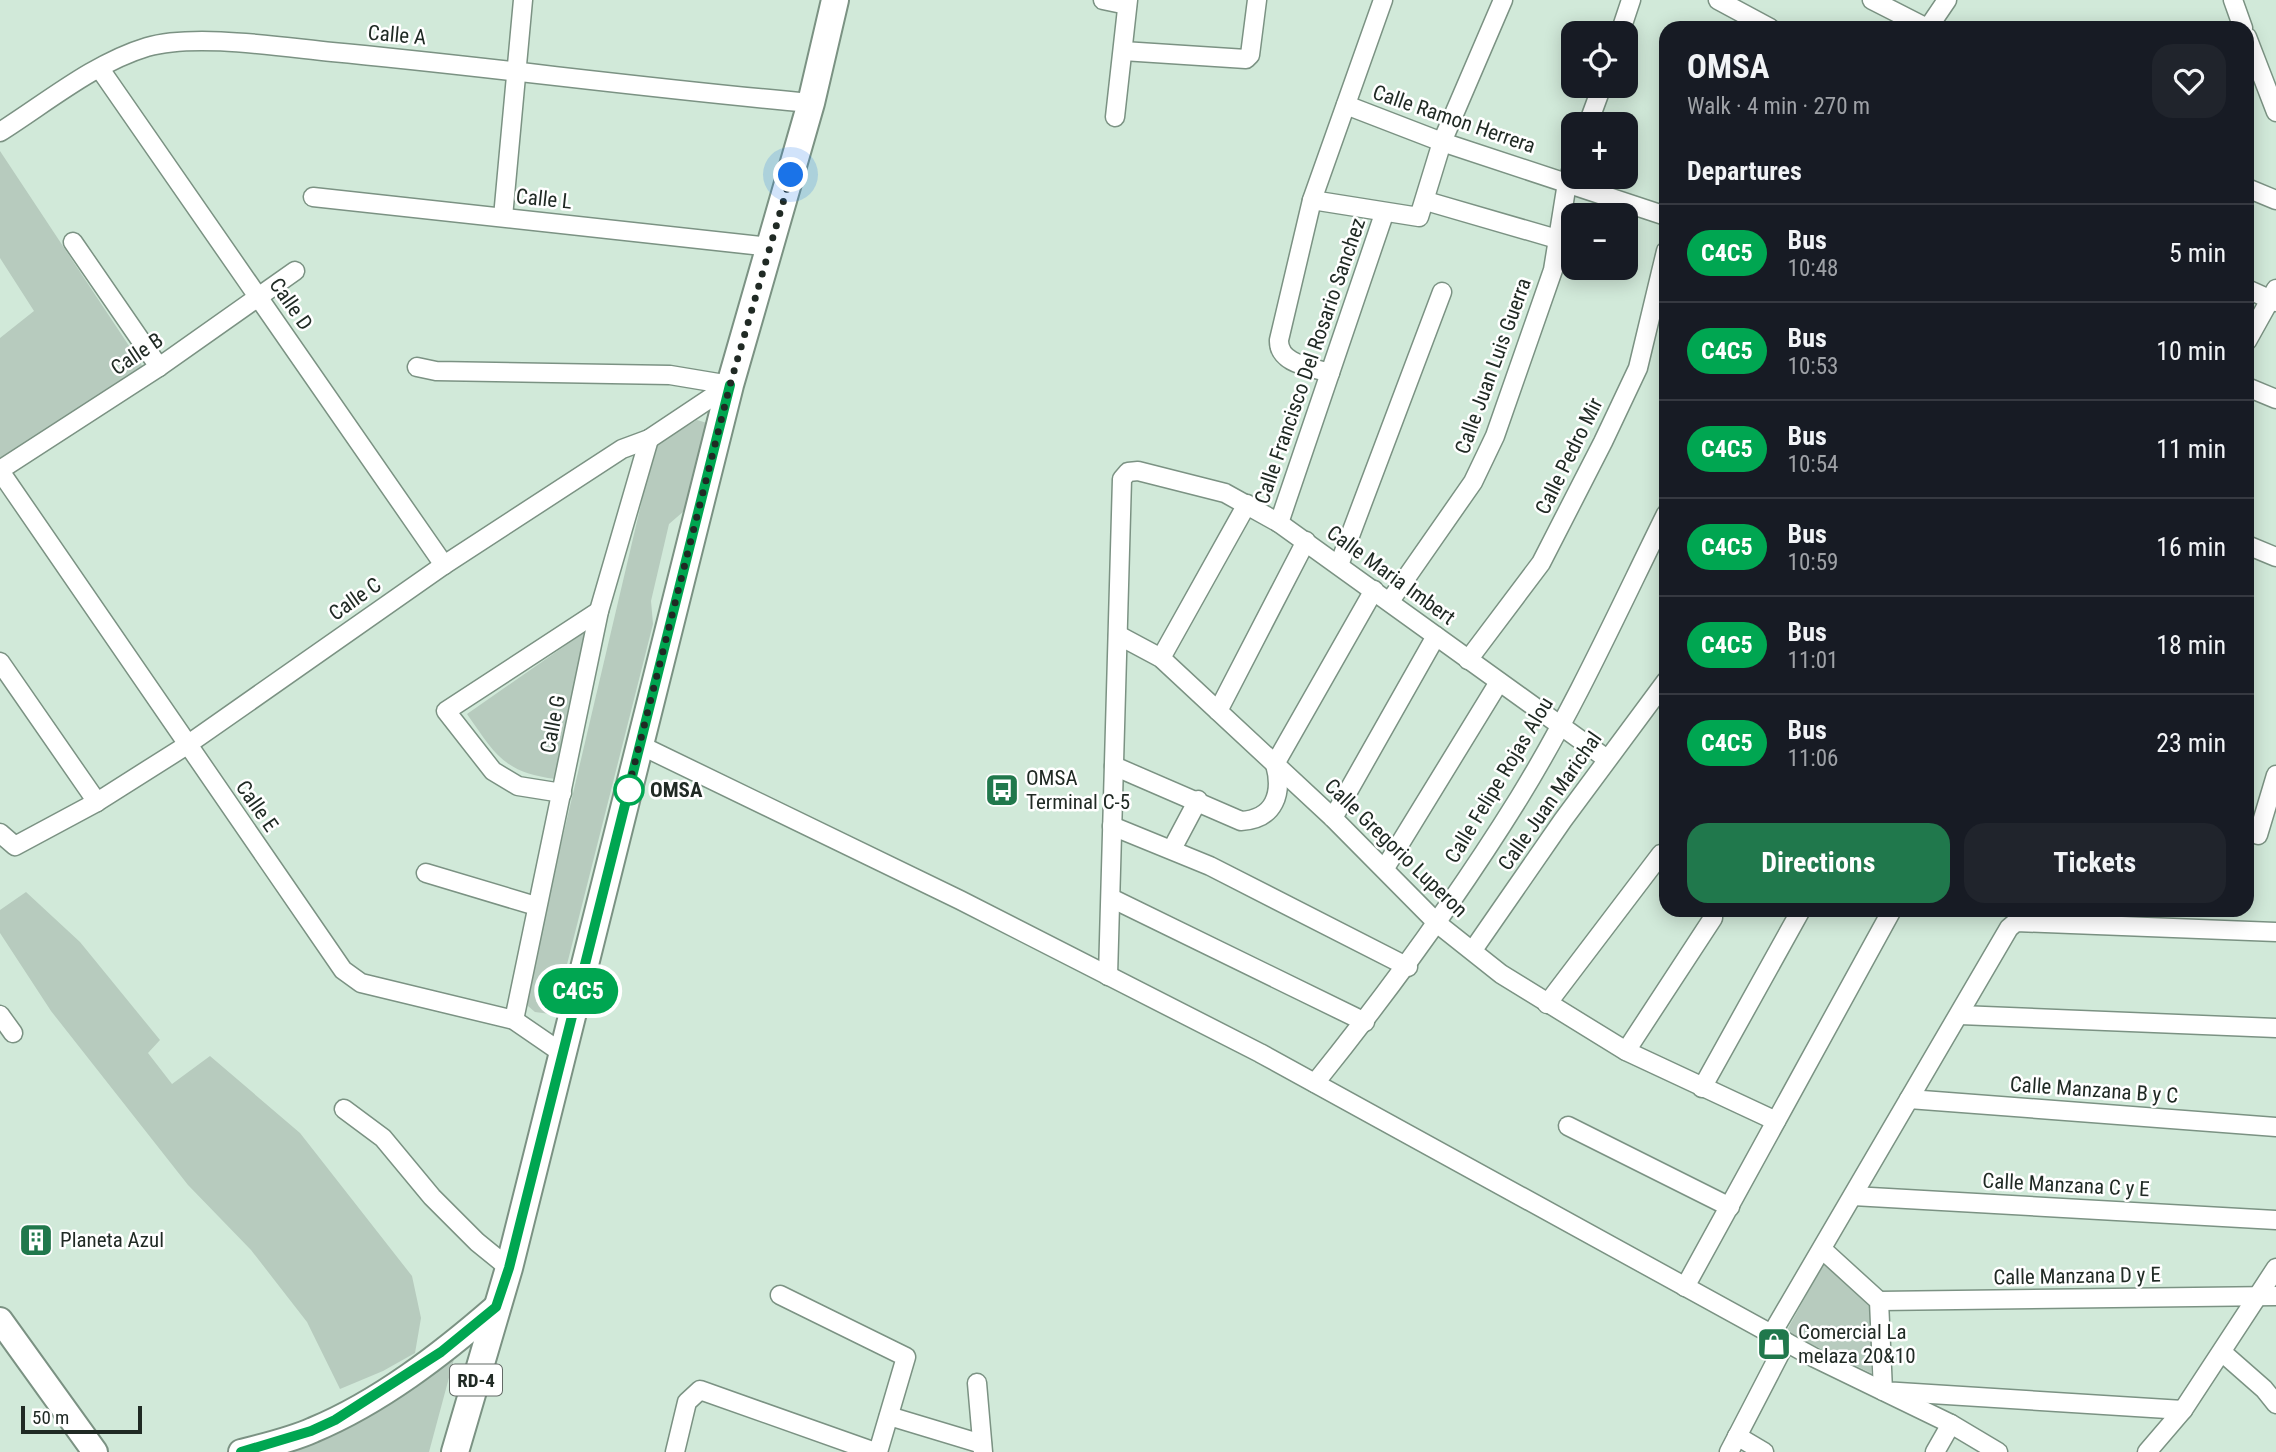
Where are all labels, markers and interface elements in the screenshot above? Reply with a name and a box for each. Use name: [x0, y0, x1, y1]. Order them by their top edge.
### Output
street label: Calle A: [367, 21, 427, 49]
map controls: [1561, 21, 1638, 280]
button: locate: [1561, 21, 1638, 98]
button: heart: [2152, 44, 2226, 118]
text: OMSA: [1687, 47, 1769, 86]
street label: Calle Ramon Herrera: [1370, 80, 1538, 158]
text: Walk · 4 min · 270 m: [1687, 93, 1870, 120]
button: +: [1561, 112, 1638, 189]
text: Departures: [1687, 156, 1802, 186]
your location: [773, 157, 808, 192]
street label: Calle L: [515, 184, 573, 214]
button: −: [1561, 203, 1638, 280]
street label: Calle Francisco Del Rosario Sanchez: [1250, 215, 1370, 507]
text: Bus: [1788, 225, 1827, 255]
text: 5 min: [2169, 238, 2226, 268]
text: C4C5: [1701, 239, 1753, 267]
text: 10:48: [1788, 255, 1838, 282]
street label: Calle D: [264, 273, 318, 335]
street label: Calle Juan Luis Guerra: [1450, 275, 1536, 457]
text: Bus: [1788, 323, 1827, 353]
street label: Calle B: [106, 328, 168, 380]
text: 10 min: [2156, 336, 2226, 366]
text: C4C5: [1701, 337, 1753, 365]
text: 10:53: [1788, 353, 1838, 380]
street label: Calle Pedro Mir: [1530, 394, 1608, 518]
text: Bus: [1788, 421, 1827, 451]
text: 11 min: [2156, 434, 2226, 464]
text: C4C5: [1701, 435, 1753, 463]
text: 10:54: [1788, 451, 1838, 478]
text: Bus: [1788, 519, 1827, 549]
street label: Calle Maria Imbert: [1322, 520, 1460, 630]
text: 16 min: [2156, 532, 2226, 562]
text: C4C5: [1701, 533, 1753, 561]
text: 10:59: [1788, 549, 1838, 576]
street label: Calle C: [324, 572, 386, 626]
text: Bus: [1788, 617, 1827, 647]
text: 18 min: [2156, 630, 2226, 660]
text: C4C5: [1701, 631, 1753, 659]
text: 11:01: [1788, 647, 1838, 674]
street label: Calle G: [536, 693, 570, 755]
street label: Calle Felipe Rojas Alou: [1440, 693, 1558, 867]
text: Bus: [1788, 715, 1827, 745]
street label: Calle Juan Marichal: [1493, 727, 1607, 875]
text: 23 min: [2156, 728, 2226, 758]
text: C4C5: [1701, 729, 1753, 757]
text: 11:06: [1788, 745, 1838, 772]
place label: OMSA Terminal C-5: [1026, 766, 1130, 814]
bus stop icon: OMSA Terminal C-5: [983, 771, 1021, 809]
street label: Calle Gregorio Luperon: [1320, 774, 1472, 922]
marker: OMSA: [614, 775, 644, 805]
street label: Calle E: [231, 776, 283, 836]
place label: OMSA: [650, 778, 703, 802]
button: Directions: [1687, 823, 1950, 903]
button: Tickets: [1964, 823, 2226, 903]
line badge: C4C5: [529, 968, 627, 1014]
text: C4C5: [552, 977, 604, 1005]
street label: Calle Manzana B y C: [2009, 1072, 2179, 1108]
street label: Calle Manzana C y E: [1982, 1169, 2150, 1201]
building icon: Planeta Azul: [17, 1221, 55, 1259]
place label: Planeta Azul: [60, 1228, 164, 1252]
street label: Calle Manzana D y E: [1993, 1263, 2161, 1289]
place label: Comercial La melaza 20&10: [1798, 1320, 1916, 1368]
shop icon: Comercial La melaza 20&10: [1755, 1325, 1793, 1363]
road number: RD-4: [450, 1364, 502, 1396]
scale bar: [21, 1403, 142, 1435]
text: 50 m: [32, 1406, 69, 1429]

